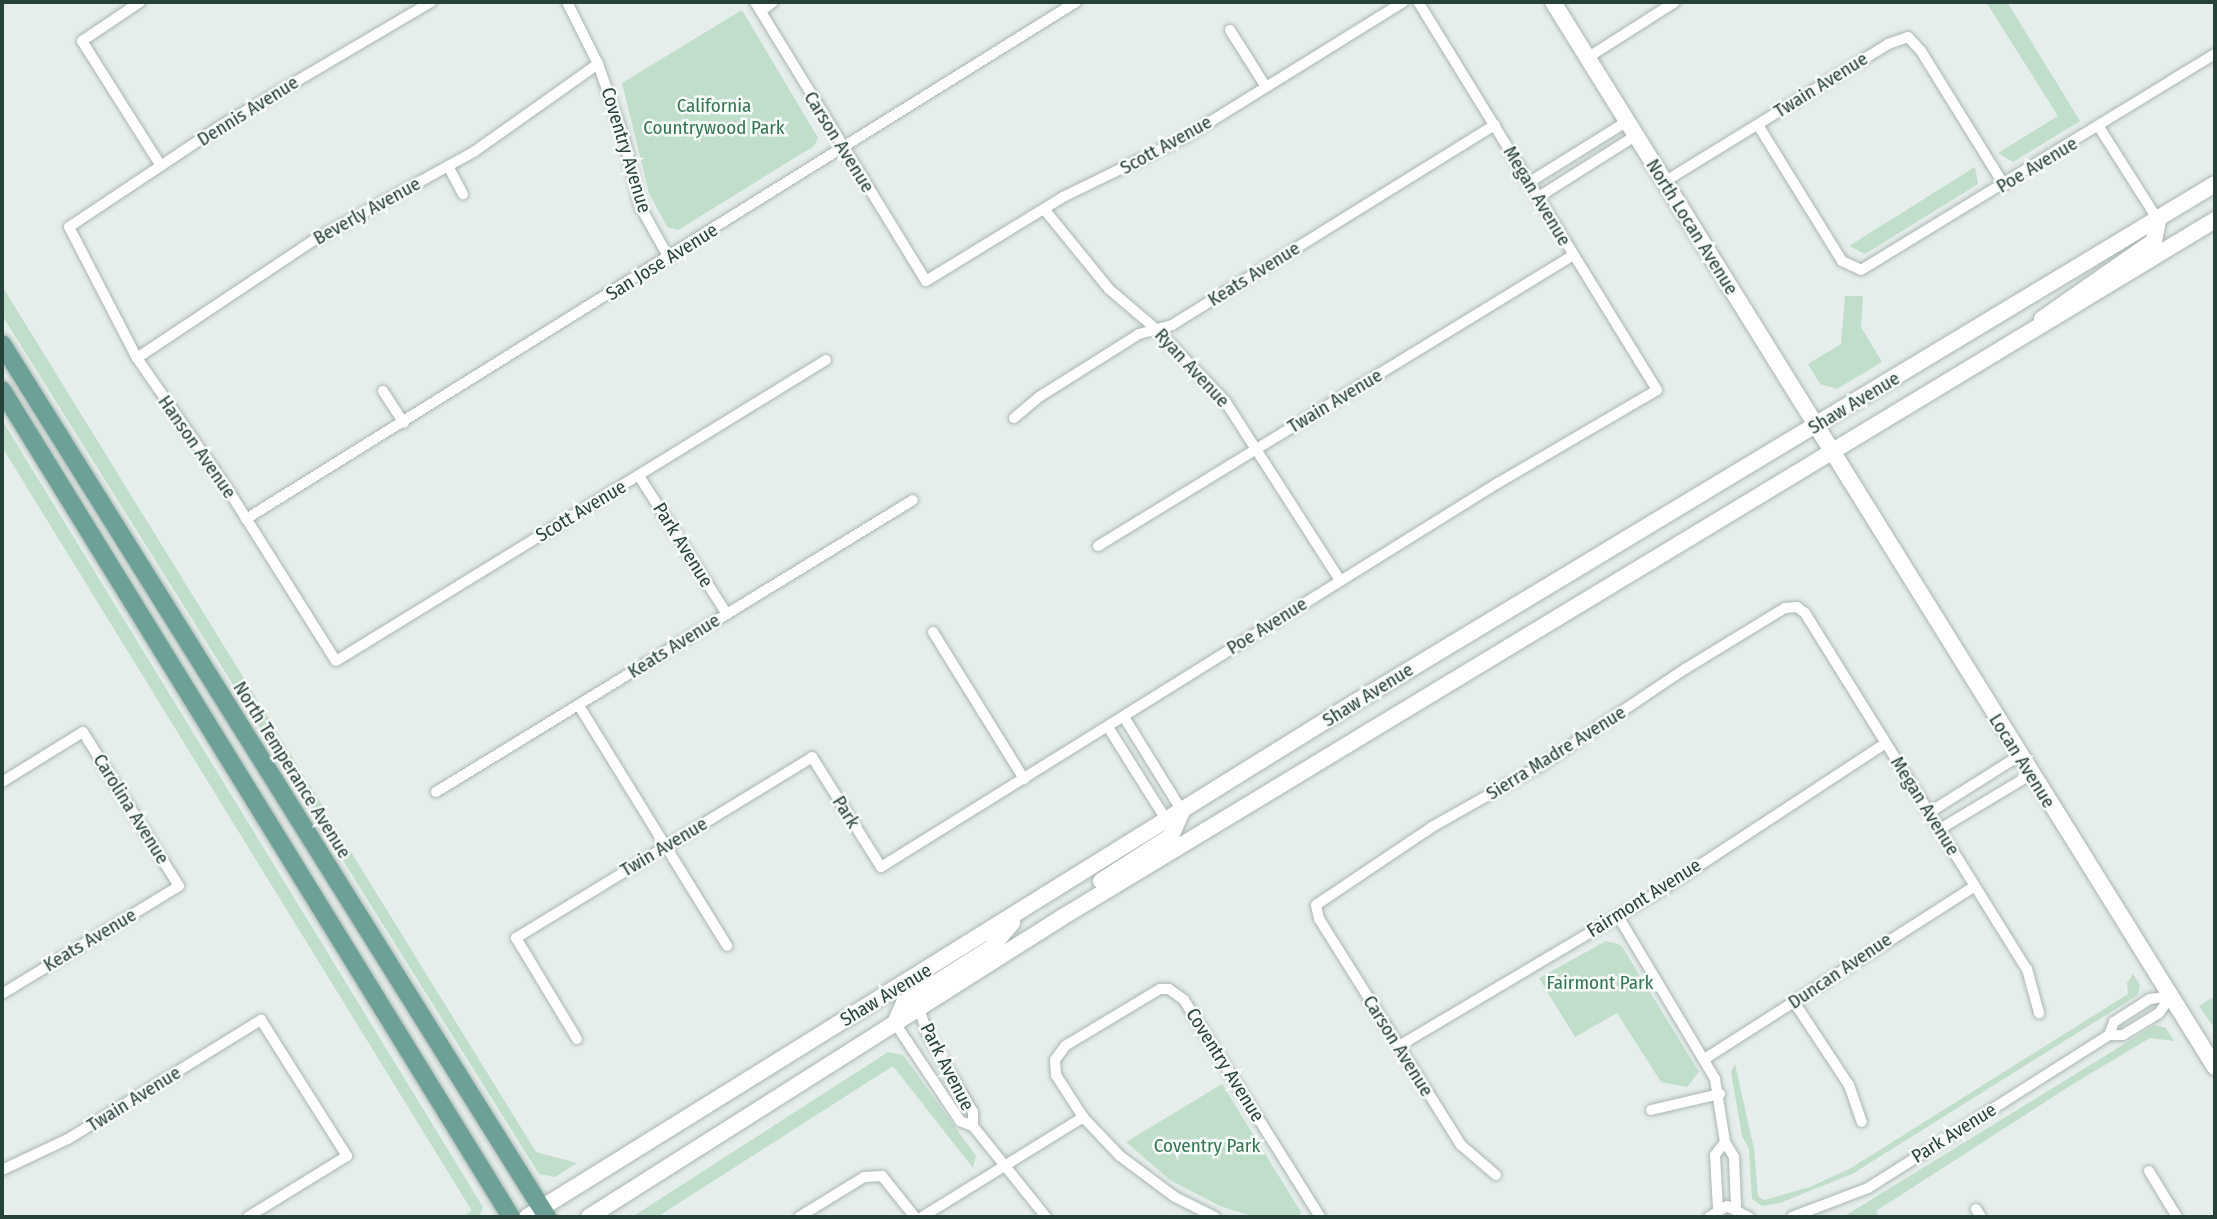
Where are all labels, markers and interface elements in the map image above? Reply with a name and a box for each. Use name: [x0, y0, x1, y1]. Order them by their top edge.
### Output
street label: Twain Avenue: [1770, 47, 1872, 123]
street label: Dennis Avenue: [193, 71, 303, 151]
street label: Coventry Avenue: [596, 85, 656, 215]
street label: Carson Avenue: [799, 87, 879, 197]
park label: California Countrywood Park: [643, 95, 785, 139]
street label: Scott Avenue: [1116, 111, 1216, 179]
street label: Poe Avenue: [1992, 132, 2082, 198]
street label: Megan Avenue: [1498, 142, 1576, 250]
street label: North Locan Avenue: [1641, 155, 1743, 299]
street label: Beverly Avenue: [309, 172, 425, 250]
street label: San Jose Avenue: [602, 219, 722, 305]
street label: Keats Avenue: [1204, 237, 1304, 311]
street label: Ryan Avenue: [1150, 324, 1234, 412]
street label: Twain Avenue: [1284, 364, 1386, 438]
street label: Shaw Avenue: [1804, 367, 1904, 439]
street label: Hanson Avenue: [153, 391, 241, 503]
street label: Scott Avenue: [532, 475, 630, 547]
street label: Park Avenue: [648, 499, 718, 591]
street label: Poe Avenue: [1223, 592, 1311, 660]
street label: Keats Avenue: [624, 609, 724, 683]
street label: Shaw Avenue: [1318, 658, 1418, 732]
street label: North Temperance Avenue: [228, 677, 356, 863]
street label: Sierra Madre Avenue: [1482, 701, 1630, 805]
street label: Locan Avenue: [1984, 710, 2060, 812]
street label: Carolina Avenue: [88, 750, 174, 868]
street label: Megan Avenue: [1886, 752, 1964, 860]
street label: Park: [827, 792, 865, 832]
street label: Twin Avenue: [617, 812, 711, 882]
street label: Fairmont Avenue: [1583, 854, 1705, 942]
street label: Keats Avenue: [39, 903, 141, 977]
street label: Duncan Avenue: [1784, 928, 1896, 1014]
street label: Shaw Avenue: [836, 959, 936, 1031]
park label: Fairmont Park: [1547, 972, 1653, 994]
street label: Carson Avenue: [1358, 991, 1438, 1101]
street label: Coventry Avenue: [1181, 1004, 1269, 1126]
street label: Park Avenue: [915, 1019, 979, 1115]
street label: Twain Avenue: [83, 1061, 185, 1137]
street label: Park Avenue: [1908, 1098, 2000, 1168]
park label: Coventry Park: [1154, 1135, 1260, 1157]

